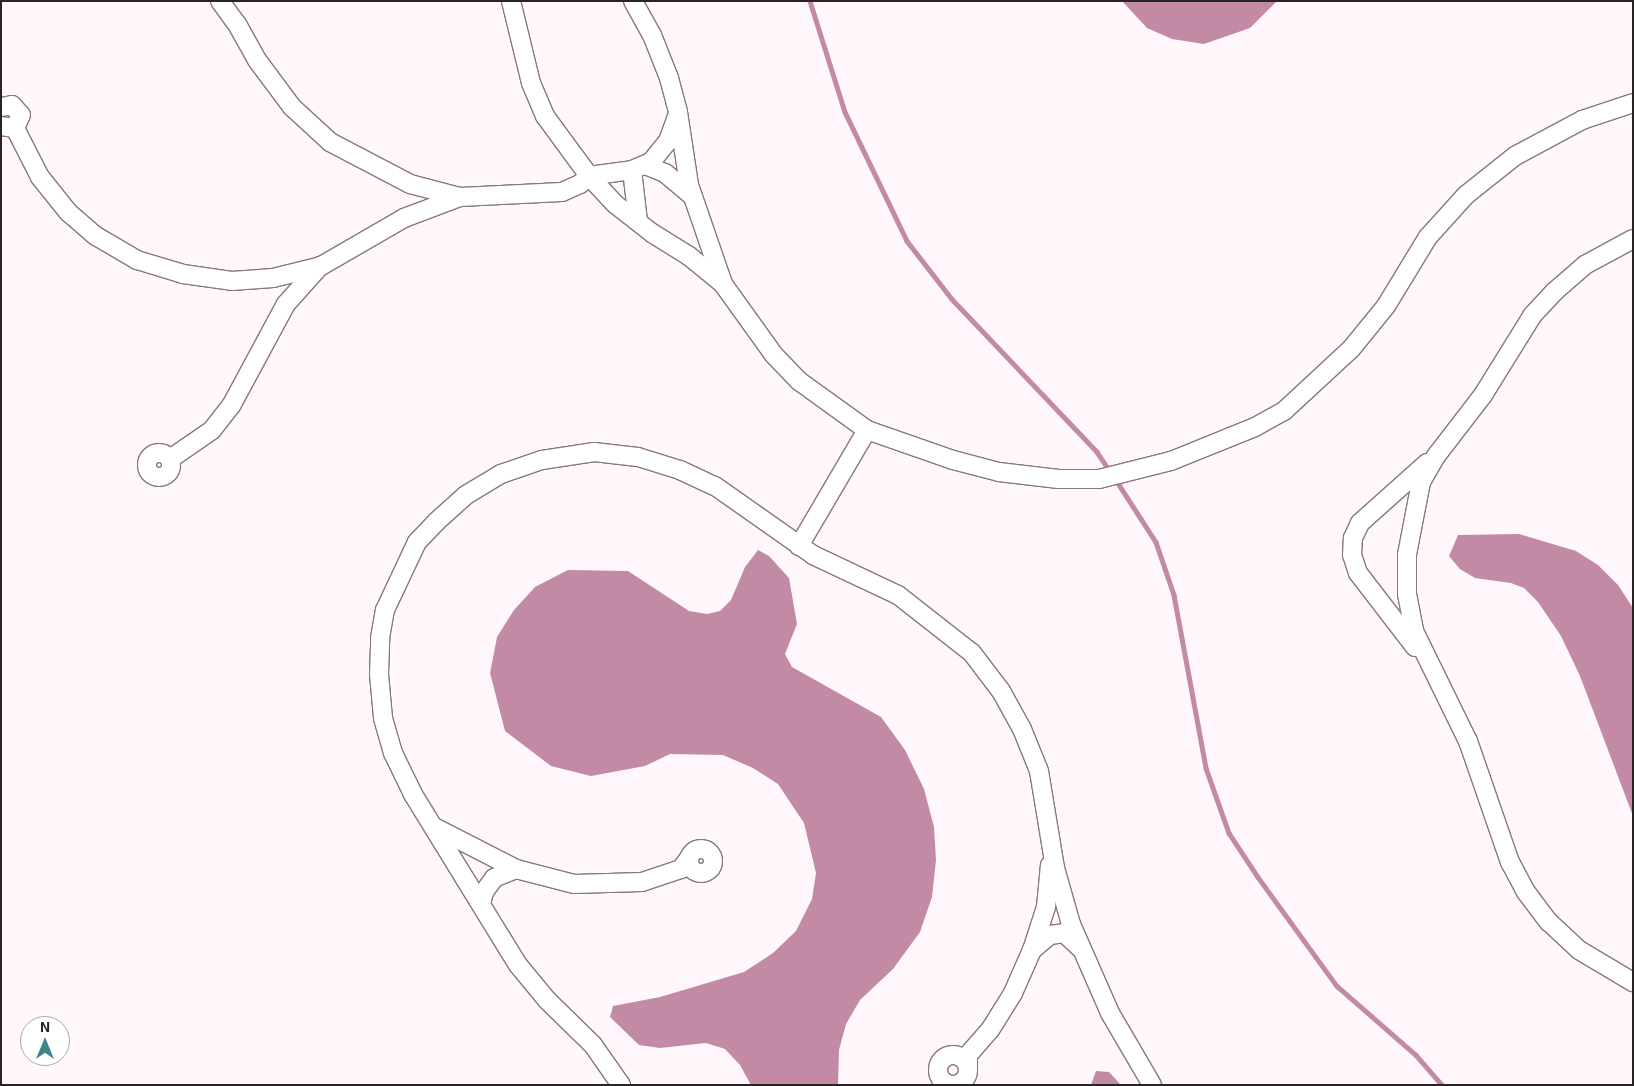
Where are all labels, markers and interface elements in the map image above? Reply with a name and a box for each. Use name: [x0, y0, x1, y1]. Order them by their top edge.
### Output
north arrow: [20, 1016, 70, 1066]
text: N: [40, 1018, 50, 1035]

